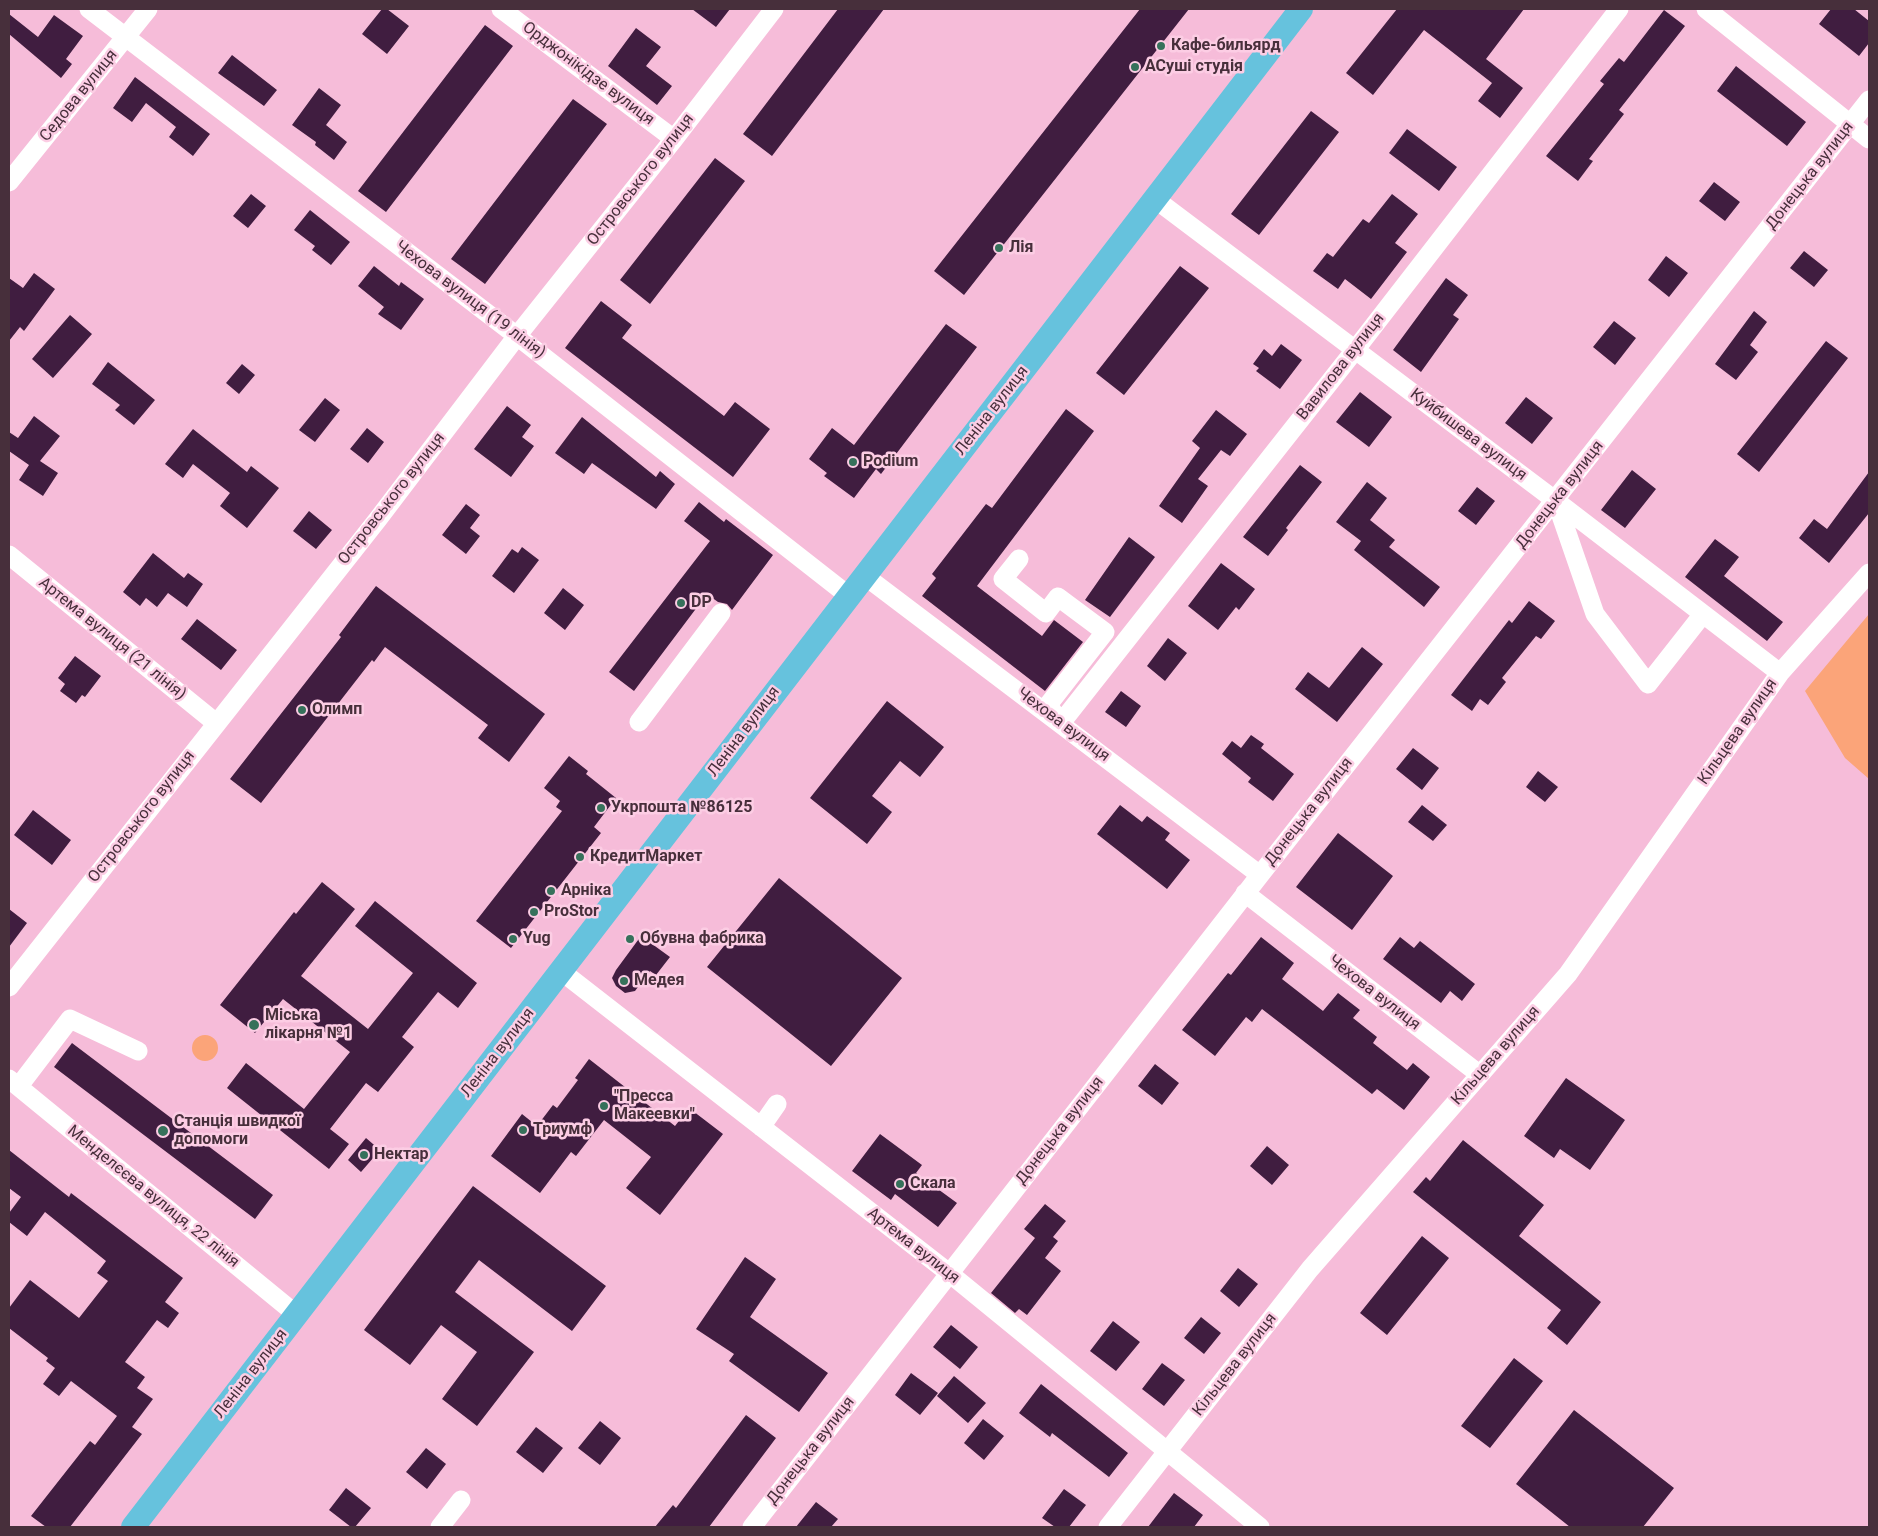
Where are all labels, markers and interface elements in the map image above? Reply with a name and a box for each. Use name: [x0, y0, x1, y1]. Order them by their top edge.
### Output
street label: Орджонікідзе вулиця: [518, 18, 658, 130]
place label: Кафе-бильярд: [1171, 36, 1281, 56]
marker: Кафе-бильярд: [1155, 40, 1167, 52]
street label: Седова вулиця: [36, 46, 122, 146]
place label: АСуші студія: [1145, 57, 1243, 77]
marker: АСуші студія: [1129, 61, 1141, 73]
street label: Островського вулиця: [584, 110, 698, 250]
street label: Донецька вулиця: [1762, 118, 1858, 234]
street label: Чехова вулиця (19 лiнiя): [391, 237, 549, 363]
place label: Лія: [1009, 238, 1033, 258]
marker: Лія: [993, 242, 1005, 254]
street label: Вавилова вулиця: [1293, 310, 1389, 424]
street label: Леніна вулиця: [951, 363, 1033, 459]
street label: Куйбишева вулиця: [1406, 385, 1530, 485]
street label: Островського вулиця: [335, 429, 449, 569]
street label: Донецька вулиця: [1512, 437, 1608, 553]
place label: Podium: [863, 452, 918, 472]
marker: Podium: [847, 456, 859, 468]
street label: Артема вулиця (21 лiнiя): [34, 574, 190, 704]
place label: DP: [691, 593, 712, 613]
marker: DP: [675, 597, 687, 609]
street label: Кільцева вулиця: [1694, 675, 1782, 789]
street label: Леніна вулиця: [704, 683, 784, 781]
street label: Чехова вулиця: [1013, 684, 1113, 766]
place label: Олимп: [312, 700, 362, 720]
marker: Олимп: [296, 704, 308, 716]
street label: Островського вулиця: [85, 747, 199, 887]
street label: Донецька вулиця: [1261, 754, 1357, 870]
place label: Укрпошта №86125: [611, 798, 752, 818]
marker: Укрпошта №86125: [595, 802, 607, 814]
place label: КредитМаркет: [590, 847, 702, 867]
marker: КредитМаркет: [574, 851, 586, 863]
place label: Арніка: [561, 881, 611, 901]
marker: Арніка: [545, 885, 557, 897]
place label: ProStor: [544, 902, 599, 922]
marker: ProStor: [528, 906, 540, 918]
place label: Yug: [523, 929, 551, 949]
place label: Обувна фабрика: [640, 929, 764, 949]
marker: Yug: [507, 933, 519, 945]
marker: Обувна фабрика: [624, 933, 636, 945]
street label: Чехова вулиця: [1324, 951, 1424, 1035]
place label: Медея: [634, 971, 684, 991]
marker: Медея: [618, 975, 630, 987]
street label: Кільцева вулиця: [1448, 1003, 1544, 1109]
street label: Леніна вулиця: [457, 1005, 539, 1101]
place label: Міська лікарня №1: [265, 1006, 352, 1044]
marker: Міська лікарня №1: [247, 1018, 261, 1032]
street label: Донецька вулиця: [1012, 1073, 1108, 1189]
place label: "Пресса Макеевки": [614, 1087, 695, 1125]
marker: "Пресса Макеевки": [598, 1100, 610, 1112]
place label: Станція швидкої допомоги: [174, 1112, 300, 1150]
place label: Триумф: [533, 1120, 592, 1140]
street label: Менделєєва вулиця, 22 лінія: [63, 1122, 243, 1272]
marker: Станція швидкої допомоги: [156, 1124, 170, 1138]
marker: Триумф: [517, 1124, 529, 1136]
place label: Нектар: [374, 1145, 429, 1165]
marker: Нектар: [358, 1149, 370, 1161]
place label: Скала: [910, 1174, 956, 1194]
marker: Скала: [894, 1178, 906, 1190]
street label: Артема вулиця: [863, 1204, 963, 1288]
street label: Кільцева вулиця: [1189, 1310, 1281, 1420]
street label: Леніна вулиця: [210, 1326, 292, 1422]
street label: Донецька вулиця: [763, 1393, 859, 1509]

